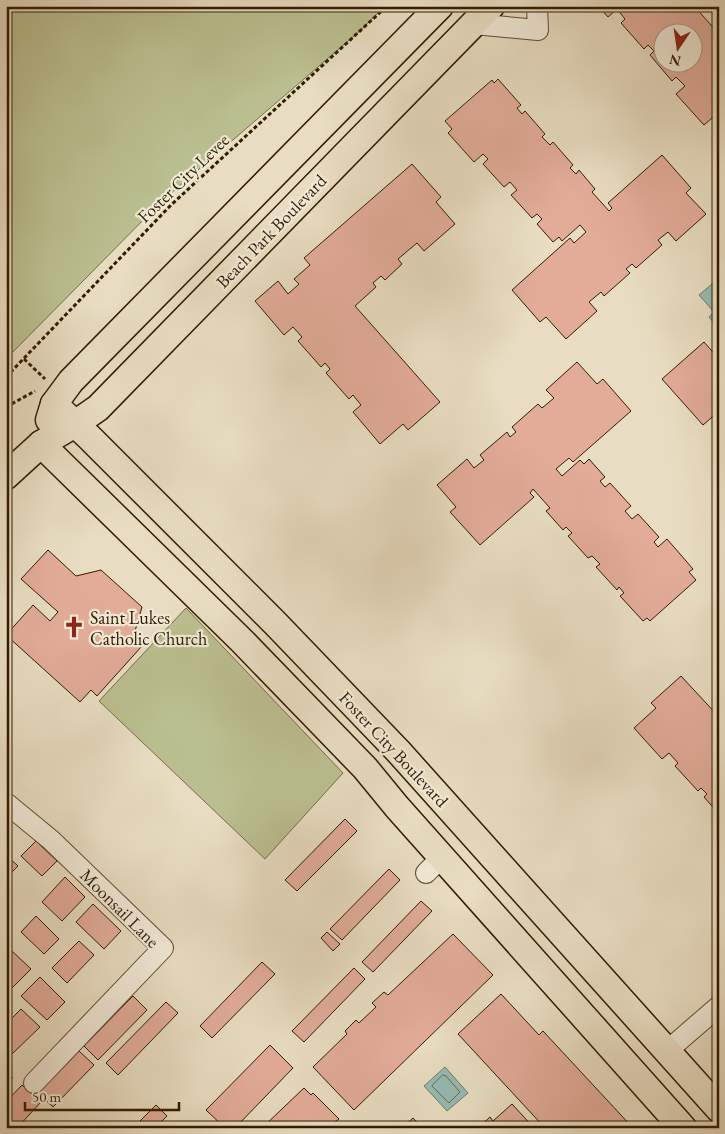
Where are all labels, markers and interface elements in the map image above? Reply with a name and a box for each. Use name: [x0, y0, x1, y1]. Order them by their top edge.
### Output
north arrow: [652, 22, 702, 72]
text: N: [667, 50, 683, 71]
street label: Foster City Levee: [132, 128, 234, 228]
street label: Beach Park Boulevard: [211, 169, 332, 293]
place label: Saint Lukes Catholic Church: [90, 606, 207, 650]
church icon: Saint Lukes Catholic Church: [61, 614, 87, 640]
street label: Foster City Boulevard: [334, 686, 454, 812]
street label: Moonsail Lane: [76, 864, 164, 952]
scale bar: [25, 1079, 179, 1111]
text: 50 m: [32, 1087, 61, 1106]

